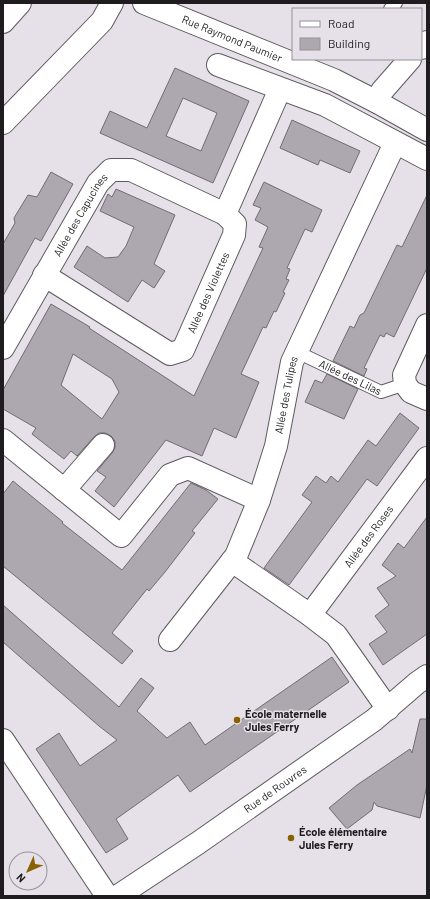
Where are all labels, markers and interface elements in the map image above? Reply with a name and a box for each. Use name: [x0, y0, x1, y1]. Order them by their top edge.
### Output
legend: [292, 8, 422, 60]
street label: Rue Raymond Paumier: [180, 12, 284, 64]
text: Road: [328, 16, 355, 30]
text: Building: [328, 36, 370, 50]
street label: Allée des Capucines: [50, 170, 110, 259]
street label: Allée des Violettes: [184, 250, 232, 335]
street label: Allée des Tulipes: [271, 354, 300, 435]
street label: Allée des Lilas: [317, 357, 384, 397]
street label: Allée des Roses: [341, 503, 395, 570]
place label: École maternelle Jules Ferry: [245, 707, 327, 733]
marker: École maternelle Jules Ferry: [232, 715, 242, 725]
street label: Rue de Rouvres: [241, 762, 309, 815]
place label: École élémentaire Jules Ferry: [299, 825, 387, 851]
marker: École élémentaire Jules Ferry: [286, 833, 296, 843]
north arrow: [8, 851, 48, 891]
text: N: [13, 871, 28, 886]

